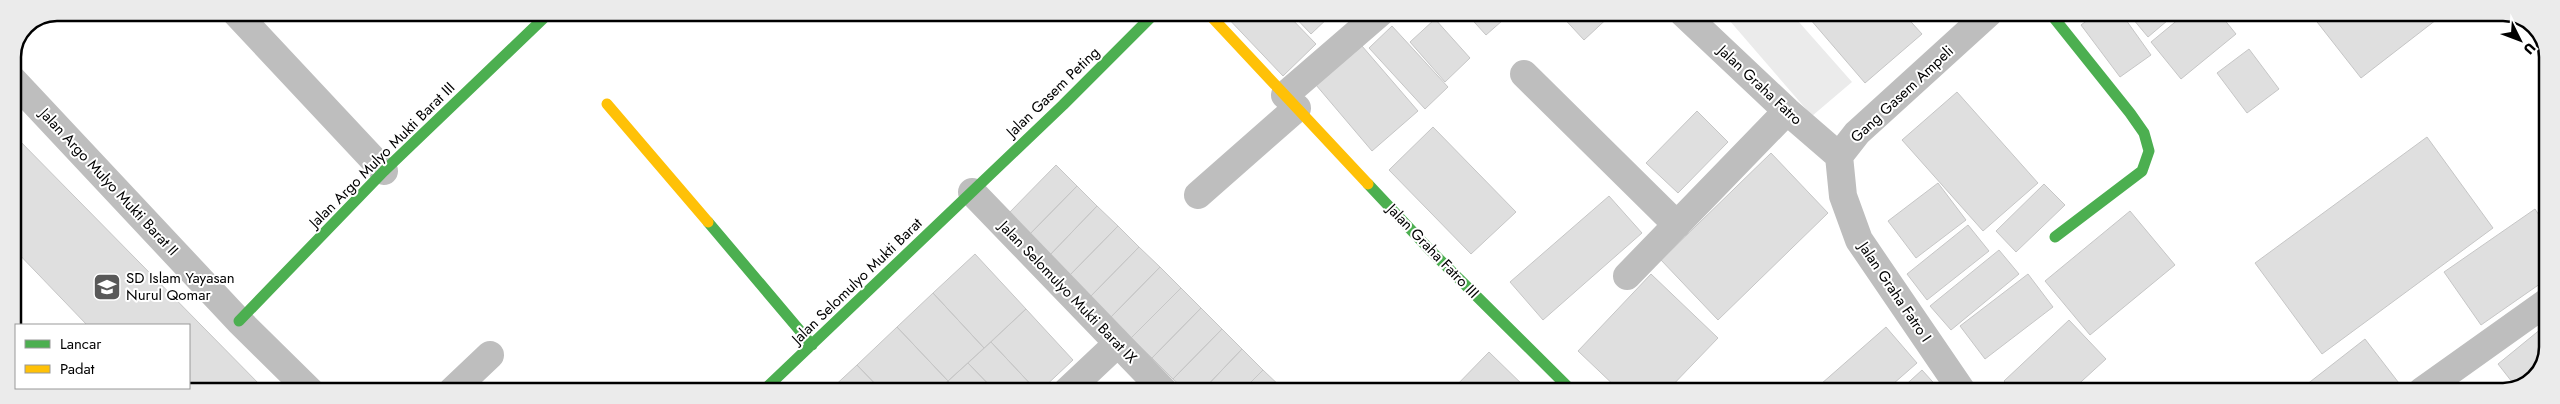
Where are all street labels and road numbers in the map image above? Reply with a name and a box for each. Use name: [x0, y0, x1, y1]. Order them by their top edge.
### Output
street label: Jalan Graha Fatro: [1711, 39, 1807, 130]
street label: Gang Gasem Ampeli: [1846, 40, 1958, 148]
street label: Jalan Gasem Peting: [1000, 42, 1105, 144]
street label: Jalan Argo Mulyo Mukti Barat III: [303, 77, 460, 234]
street label: Jalan Argo Mulyo Mukti Barat II: [33, 102, 183, 261]
street label: Jalan Graha Fatro III: [1381, 197, 1484, 303]
street label: Jalan Selomulyo Mukti Barat: [785, 212, 927, 351]
street label: Jalan Selomulyo Mukti Barat IX: [993, 215, 1142, 369]
street label: Jalan Graha Fatro I: [1852, 236, 1937, 346]

